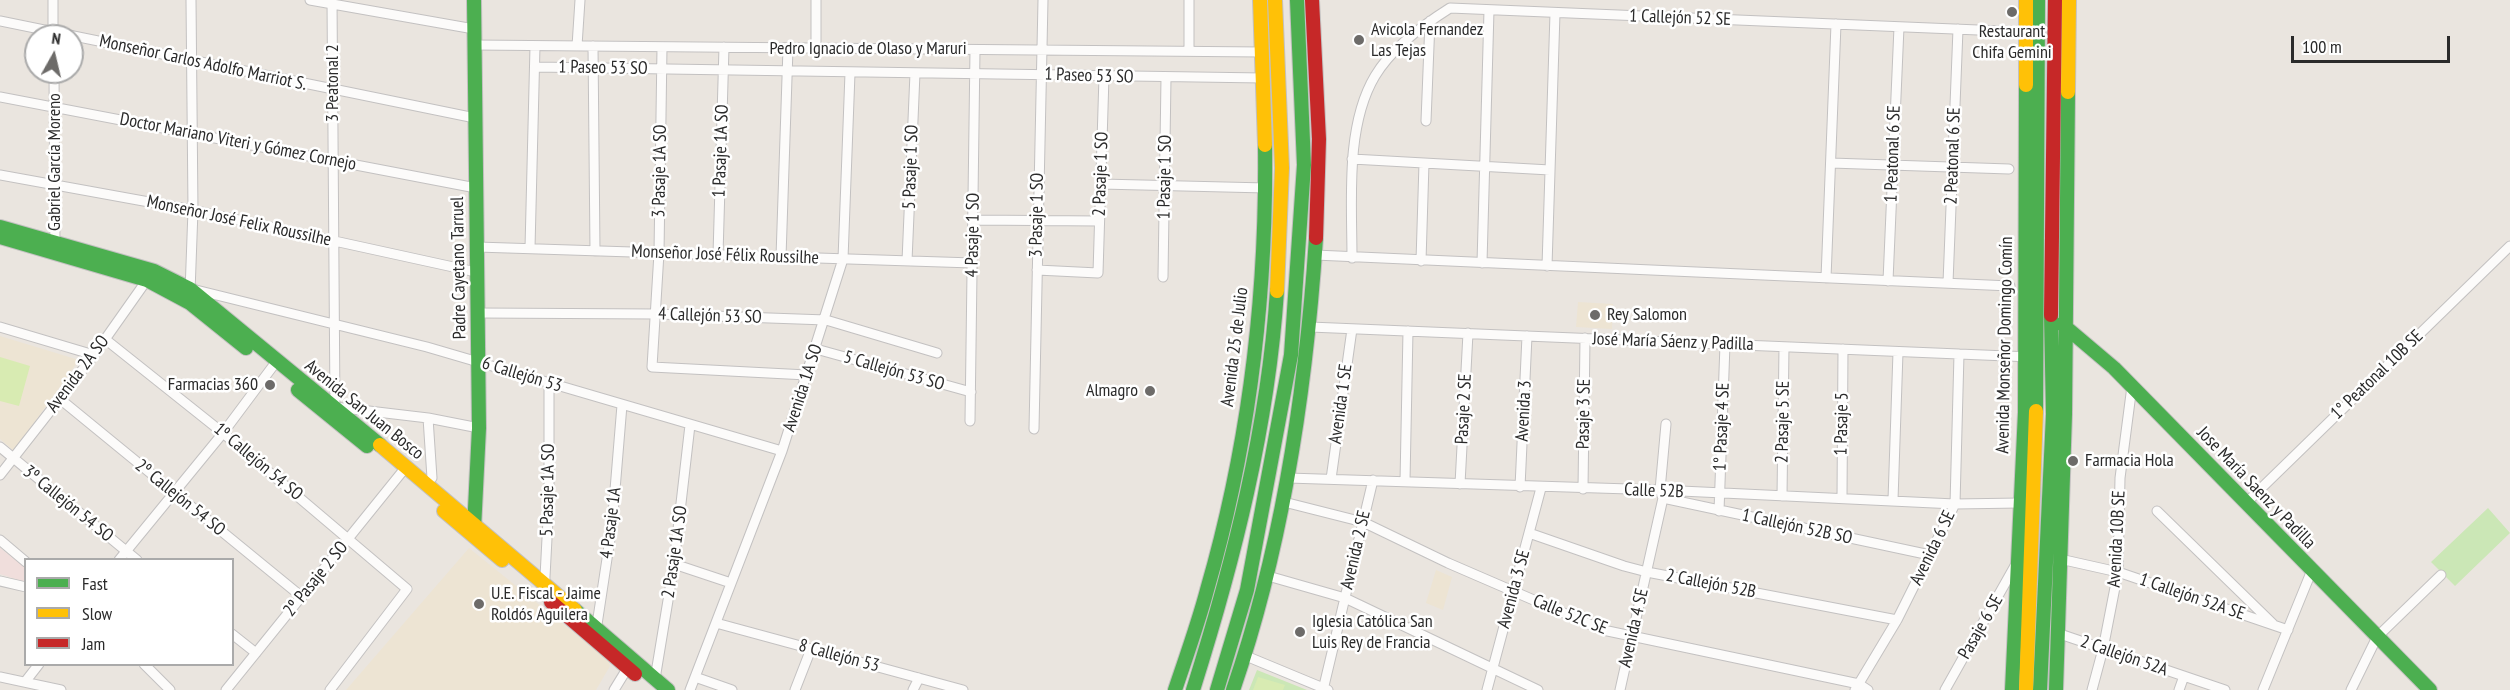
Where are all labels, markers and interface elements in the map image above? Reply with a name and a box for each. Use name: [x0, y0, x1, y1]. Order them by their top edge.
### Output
street label: 1 Callejón 52 SE: [1629, 5, 1731, 31]
marker: Restaurant Chifa Gemini: [2005, 5, 2019, 19]
place label: Avicola Fernandez Las Tejas: [1371, 19, 1483, 62]
place label: Restaurant Chifa Gemini: [1972, 21, 2052, 63]
north arrow: [24, 24, 84, 84]
scale bar: [2294, 24, 2453, 62]
text: N: [51, 28, 62, 49]
street label: Monseñor Carlos Adolfo Marriot S.: [97, 30, 309, 96]
marker: Avicola Fernandez Las Tejas: [1352, 33, 1366, 47]
text: 100 m: [2302, 35, 2342, 58]
street label: Pedro Ignacio de Olaso y Maruri: [769, 38, 967, 60]
street label: 3 Peatonal 2: [322, 44, 344, 122]
street label: 1 Paseo 53 SO: [558, 56, 648, 80]
street label: 1 Paseo 53 SO: [1044, 64, 1134, 88]
street label: Gabriel García Moreno: [44, 93, 66, 231]
street label: 1 Pasaje 1A SO: [709, 104, 733, 198]
street label: 1 Peatonal 6 SE: [1881, 105, 1905, 203]
street label: 2 Peatonal 6 SE: [1941, 107, 1965, 205]
street label: Doctor Mariano Viteri y Gómez Cornejo: [118, 108, 358, 176]
street label: 3 Pasaje 1A SO: [648, 124, 672, 218]
street label: 5 Pasaje 1 SO: [899, 124, 923, 210]
street label: 2 Pasaje 1 SO: [1089, 131, 1113, 217]
street label: 1 Pasaje 1 SO: [1153, 134, 1177, 220]
street label: 3 Pasaje 1 SO: [1025, 172, 1049, 258]
street label: Monseñor José Felix Roussilhe: [145, 191, 333, 251]
street label: 4 Pasaje 1 SO: [961, 192, 985, 278]
street label: Padre Cayetano Tarruel: [447, 196, 471, 340]
street label: Avenida Monseñor Domingo Comín: [1992, 236, 2018, 454]
street label: Monseñor José Félix Roussilhe: [631, 241, 819, 269]
street label: Avenida 25 de Julio: [1217, 286, 1253, 408]
street label: 4 Callejón 53 SO: [658, 303, 762, 329]
place label: Rey Salomon: [1607, 304, 1687, 326]
marker: Rey Salomon: [1588, 308, 1602, 322]
street label: 1° Peatonal 10B SE: [2326, 326, 2428, 424]
street label: José María Sáenz y Padilla: [1592, 328, 1754, 356]
street label: Avenida 2A SO: [42, 331, 114, 417]
street label: Avenida 1A SO: [779, 341, 827, 435]
street label: 5 Callejón 53 SO: [841, 346, 947, 396]
street label: 6 Callejón 53: [479, 353, 565, 397]
street label: Avenida San Juan Bosco: [300, 355, 428, 465]
street label: Avenida 1 SE: [1325, 363, 1357, 445]
street label: Pasaje 2 SE: [1451, 373, 1477, 445]
place label: Farmacias 360: [168, 374, 258, 396]
marker: Farmacias 360: [263, 378, 277, 392]
street label: Pasaje 3 SE: [1573, 379, 1595, 449]
place label: Almagro: [1086, 380, 1138, 402]
street label: Avenida 3: [1512, 380, 1536, 442]
street label: 2 Pasaje 5 SE: [1771, 381, 1795, 463]
street label: 1° Pasaje 4 SE: [1710, 382, 1734, 472]
marker: Almagro: [1143, 384, 1157, 398]
street label: 1 Pasaje 5: [1831, 392, 1853, 456]
street label: 1º Callejón 54 SO: [209, 418, 307, 506]
street label: Jose María Saenz y Padilla: [2192, 423, 2320, 553]
street label: 5 Pasaje 1A SO: [536, 443, 560, 537]
place label: Farmacia Hola: [2085, 450, 2174, 472]
marker: Farmacia Hola: [2066, 454, 2080, 468]
street label: 2º Callejón 54 SO: [131, 455, 229, 541]
street label: 3º Callejón 54 SO: [19, 461, 117, 547]
street label: Calle 52B: [1624, 479, 1684, 503]
street label: 4 Pasaje 1A: [596, 486, 626, 560]
street label: Avenida 10B SE: [2104, 490, 2130, 588]
street label: 2 Pasaje 1A SO: [658, 504, 692, 600]
street label: 1 Callejón 52B SO: [1740, 505, 1854, 549]
street label: Avenida 6 SE: [1906, 507, 1960, 589]
street label: Avenida 2 SE: [1336, 508, 1376, 592]
street label: 2º Pasaje 2 SO: [279, 537, 353, 621]
street label: Avenida 3 SE: [1493, 547, 1535, 631]
legend: [24, 558, 234, 666]
street label: 2 Callejón 52B: [1664, 565, 1758, 603]
street label: 1 Callejón 52A SE: [2136, 569, 2248, 625]
text: Fast: [82, 572, 108, 595]
place label: U.E. Fiscal - Jaime Roldós Aguilera: [491, 583, 601, 626]
street label: Avenida 4 SE: [1614, 586, 1654, 670]
street label: Calle 52C SE: [1530, 590, 1610, 640]
street label: Pasaje 6 SE: [1954, 591, 2008, 663]
marker: U.E. Fiscal - Jaime Roldós Aguilera: [472, 597, 486, 611]
text: Slow: [82, 602, 112, 625]
place label: Iglesia Católica San Luis Rey de Francia: [1312, 611, 1433, 654]
marker: Iglesia Católica San Luis Rey de Francia: [1293, 625, 1307, 639]
street label: 2 Callejón 52A: [2077, 631, 2171, 681]
text: Jam: [82, 632, 105, 655]
street label: 8 Callejón 53: [796, 635, 882, 677]

